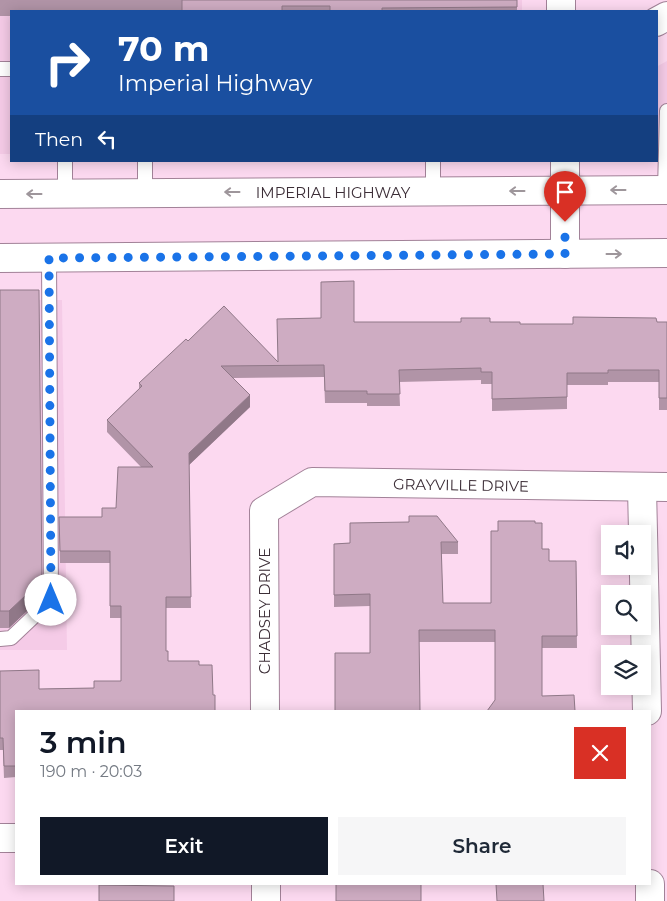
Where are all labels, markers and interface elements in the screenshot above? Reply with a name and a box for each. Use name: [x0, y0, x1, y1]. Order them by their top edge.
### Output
text: 70 m: [118, 27, 209, 70]
icon: right: [35, 30, 100, 95]
text: Imperial Highway: [118, 70, 312, 97]
icon: left: [93, 125, 121, 153]
text: Then: [35, 128, 83, 151]
pin: [544, 171, 586, 222]
icon: arrive: [551, 178, 579, 206]
street label: IMPERIAL HIGHWAY: [256, 183, 411, 202]
one-way arrow: [611, 185, 627, 195]
one-way arrow: [509, 186, 525, 196]
one-way arrow: [224, 187, 240, 197]
one-way arrow: [26, 189, 42, 199]
one-way arrow: [606, 249, 622, 259]
street label: GRAYVILLE DRIVE: [393, 474, 529, 496]
map controls: [601, 525, 651, 695]
button: sound: [601, 525, 651, 575]
street label: CHADSEY DRIVE: [255, 548, 274, 674]
position arrow: [24, 573, 76, 625]
button: search: [601, 585, 651, 635]
button: layers: [601, 645, 651, 695]
text: 3 min: [40, 724, 127, 761]
button: close: [574, 727, 626, 779]
text: 190 m · 20:03: [40, 762, 142, 781]
button: Exit: [40, 817, 328, 875]
button: Share: [338, 817, 626, 875]

